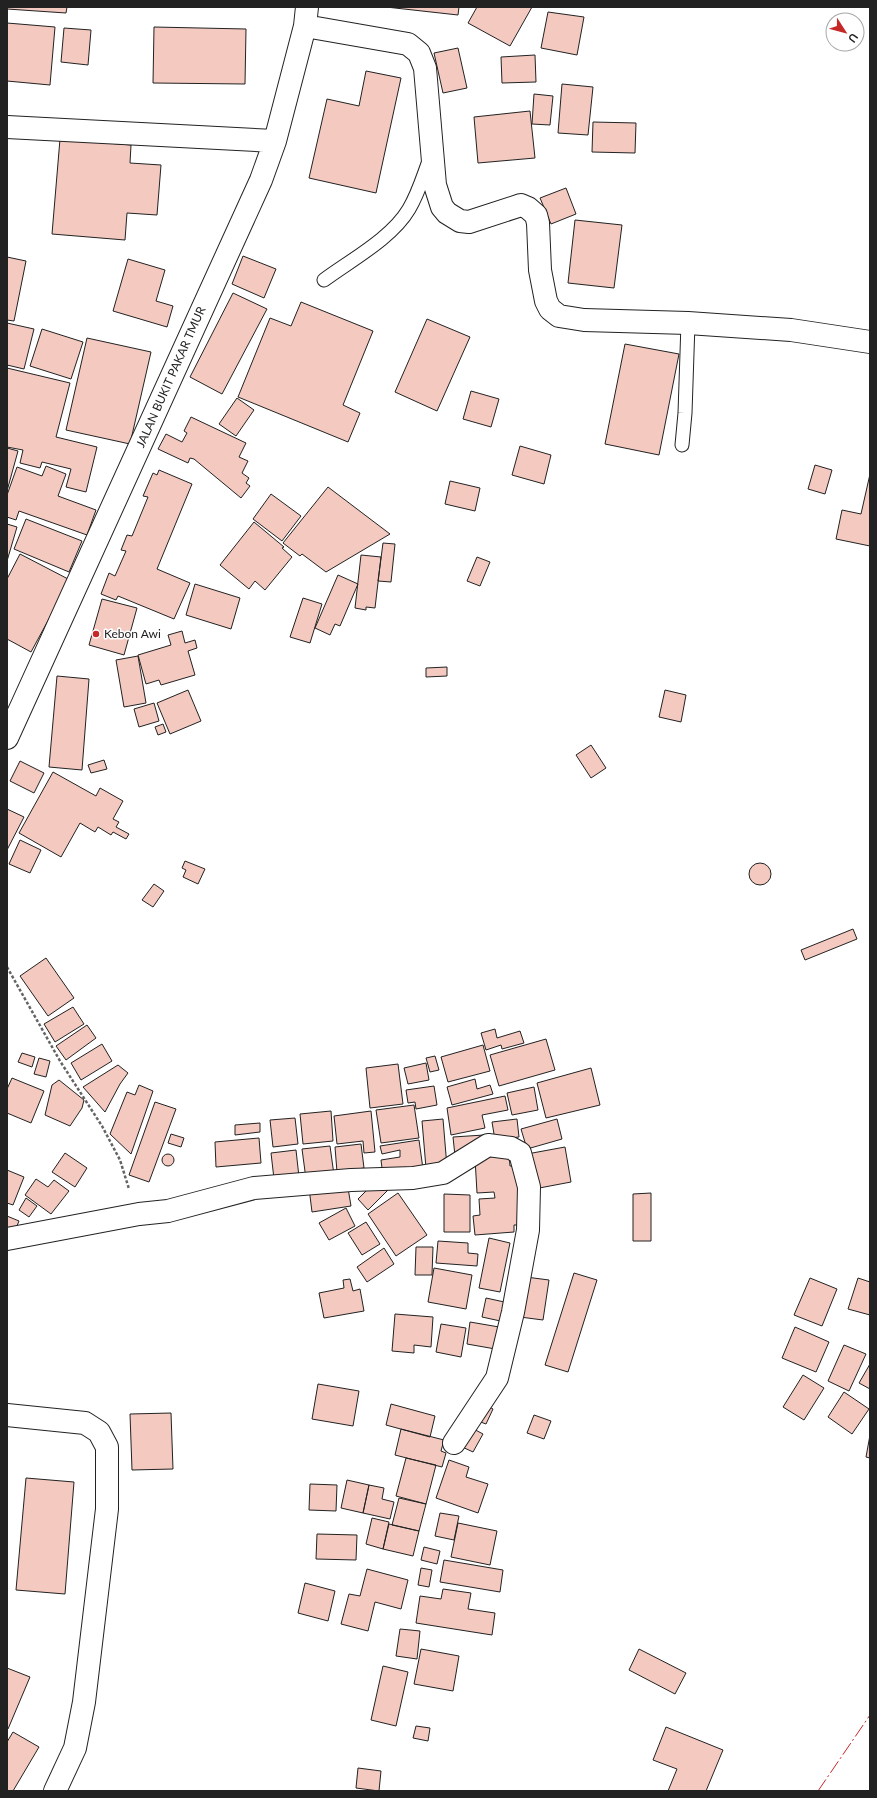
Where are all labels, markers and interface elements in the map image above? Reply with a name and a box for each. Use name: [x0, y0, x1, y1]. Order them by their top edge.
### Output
north arrow: [825, 12, 865, 52]
text: U: [846, 31, 861, 45]
street label: JALAN BUKIT PAKAR TMUR: [133, 303, 209, 450]
place label: Kebon Awi: [104, 626, 161, 641]
marker: Kebon Awi: [91, 629, 101, 639]

